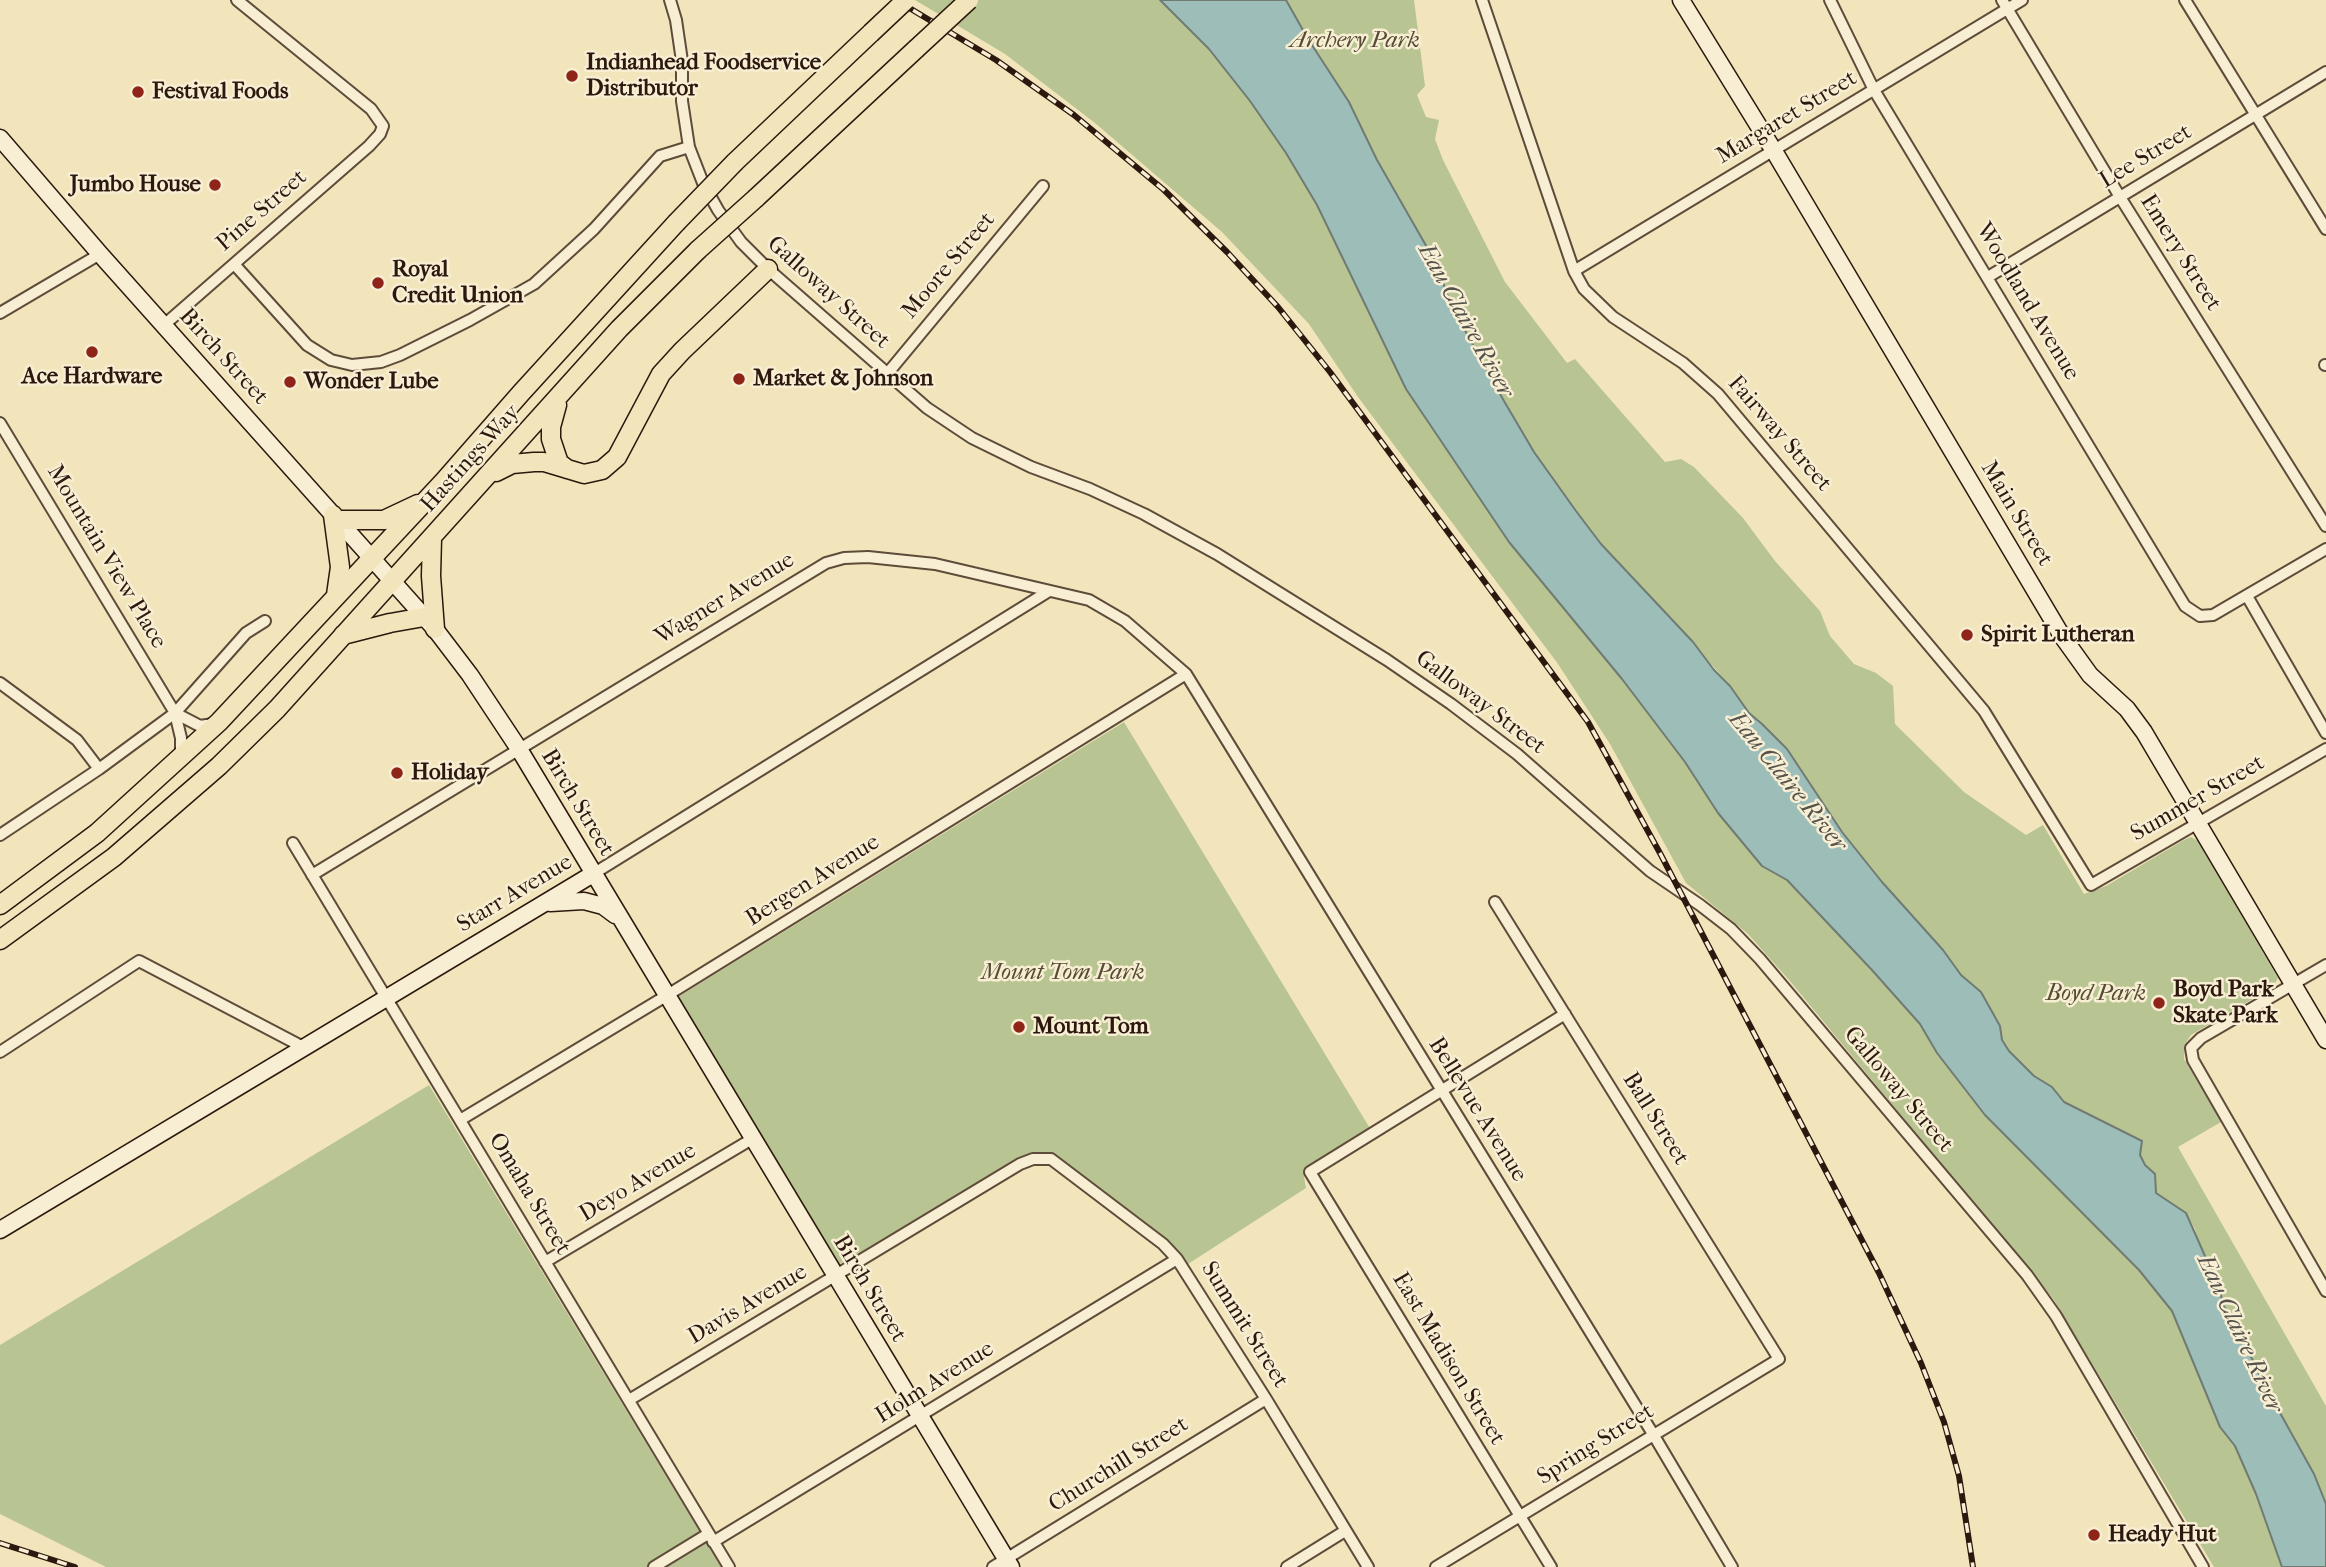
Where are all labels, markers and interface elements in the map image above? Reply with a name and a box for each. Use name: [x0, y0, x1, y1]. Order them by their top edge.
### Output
park label: Archery Park: [1290, 27, 1420, 55]
place label: Indianhead Foodservice Distributor: [586, 49, 821, 103]
street label: Margaret Street: [1712, 65, 1862, 171]
marker: Indianhead Foodservice Distributor: [564, 68, 580, 84]
place label: Festival Foods: [152, 78, 289, 106]
marker: Festival Foods: [130, 84, 146, 100]
street label: Lee Street: [2095, 119, 2197, 195]
street label: Pine Street: [211, 164, 313, 258]
place label: Jumbo House: [70, 171, 201, 199]
marker: Jumbo House: [207, 177, 223, 193]
street label: Emery Street: [2133, 190, 2227, 316]
street label: Moore Street: [896, 207, 1002, 325]
street label: Woodland Avenue: [1969, 218, 2085, 386]
street label: Galloway Street: [761, 231, 895, 355]
water label: Eau Claire River: [1411, 239, 1519, 403]
place label: Royal Credit Union: [392, 256, 523, 310]
marker: Royal Credit Union: [370, 275, 386, 291]
street label: Birch Street: [173, 303, 273, 411]
marker: Ace Hardware: [84, 344, 100, 360]
place label: Ace Hardware: [22, 363, 162, 391]
place label: Market & Johnson: [753, 365, 933, 393]
place label: Wonder Lube: [304, 368, 439, 396]
street label: Fairway Street: [1721, 370, 1837, 498]
marker: Market & Johnson: [731, 371, 747, 387]
marker: Wonder Lube: [282, 374, 298, 390]
street label: Hastings Way: [416, 400, 526, 518]
street label: Main Street: [1974, 457, 2058, 571]
street label: Mountain View Place: [40, 460, 172, 654]
street label: Wagner Avenue: [650, 547, 800, 651]
place label: Spirit Lutheran: [1981, 621, 2135, 649]
marker: Spirit Lutheran: [1959, 627, 1975, 643]
street label: Galloway Street: [1410, 645, 1550, 761]
water label: Eau Claire River: [1722, 706, 1852, 858]
street label: Birch Street: [534, 744, 620, 862]
street label: Summer Street: [2126, 750, 2270, 848]
place label: Holiday: [411, 759, 488, 787]
marker: Holiday: [389, 765, 405, 781]
street label: Bergen Avenue: [741, 829, 885, 933]
street label: Starr Avenue: [452, 849, 578, 939]
park label: Mount Tom Park: [981, 959, 1145, 987]
place label: Boyd Park Skate Park: [2173, 976, 2278, 1030]
park label: Boyd Park: [2046, 980, 2146, 1008]
marker: Boyd Park Skate Park: [2151, 995, 2167, 1011]
place label: Mount Tom: [1033, 1013, 1149, 1041]
marker: Mount Tom: [1011, 1019, 1027, 1035]
street label: Galloway Street: [1837, 1022, 1959, 1158]
street label: Bellevue Avenue: [1422, 1033, 1532, 1187]
street label: Ball Street: [1616, 1068, 1694, 1170]
street label: Omaha Street: [482, 1128, 576, 1260]
street label: Deyo Avenue: [575, 1137, 701, 1229]
street label: Birch Street: [826, 1230, 912, 1348]
water label: Eau Claire River: [2190, 1250, 2288, 1418]
street label: Summit Street: [1194, 1257, 1294, 1393]
street label: Davis Avenue: [684, 1259, 812, 1351]
street label: East Madison Street: [1386, 1268, 1510, 1450]
street label: Holm Avenue: [871, 1336, 999, 1430]
street label: Spring Street: [1533, 1398, 1659, 1492]
street label: Churchill Street: [1044, 1411, 1194, 1519]
place label: Heady Hut: [2108, 1521, 2216, 1549]
marker: Heady Hut: [2086, 1527, 2102, 1543]

